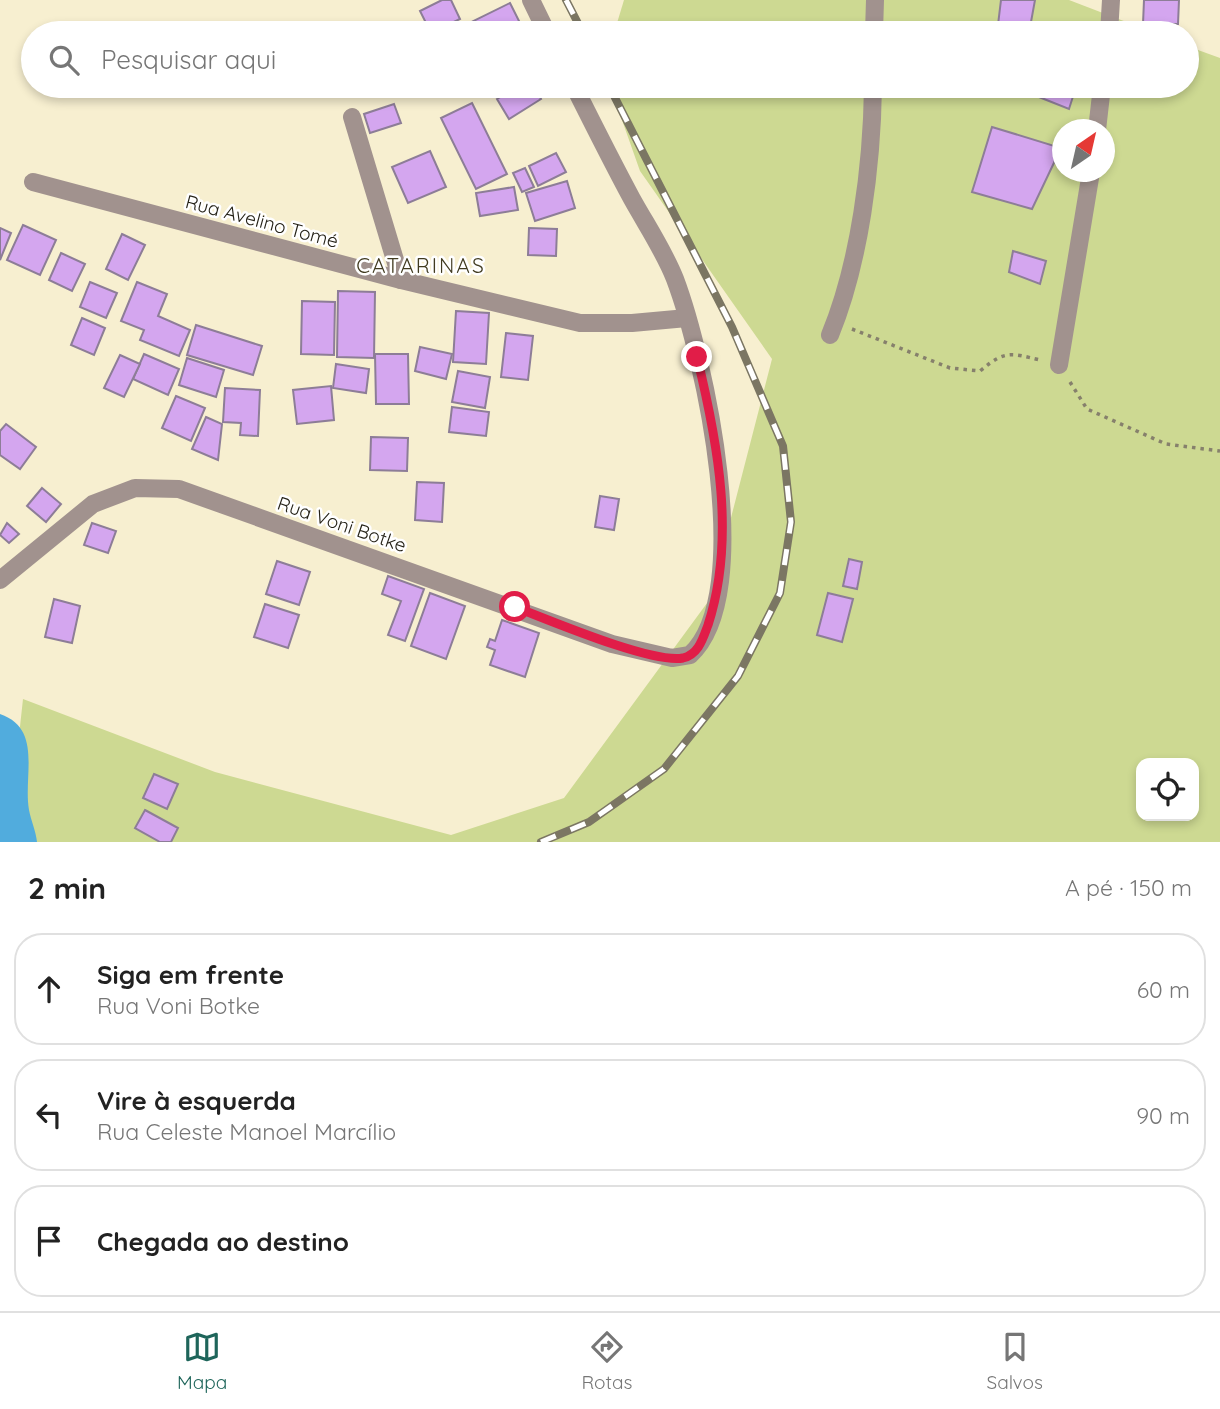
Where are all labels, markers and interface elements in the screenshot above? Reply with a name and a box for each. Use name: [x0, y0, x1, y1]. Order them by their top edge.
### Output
search box: [21, 21, 1199, 98]
icon: search: [45, 41, 83, 79]
text: Pesquisar aqui: [101, 43, 276, 76]
north arrow: [1052, 119, 1115, 182]
street label: Rua Avelino Tomé: [183, 189, 341, 253]
district label: CATARINAS: [356, 252, 486, 278]
route end: [681, 341, 712, 372]
street label: Rua Voni Botke: [274, 491, 410, 557]
route start: [499, 591, 530, 622]
map controls: [1136, 758, 1199, 821]
button: locate: [1136, 758, 1199, 821]
text: 2 min: [28, 869, 106, 907]
text: A pé · 150 m: [1065, 873, 1192, 902]
text: Siga em frente: [97, 958, 284, 991]
icon: ahead: [30, 970, 68, 1008]
text: 60 m: [1137, 975, 1190, 1004]
text: Rua Voni Botke: [97, 991, 260, 1020]
text: Vire à esquerda: [97, 1084, 296, 1117]
icon: left: [30, 1096, 68, 1134]
text: 90 m: [1136, 1101, 1190, 1130]
text: Rua Celeste Manoel Marcílio: [97, 1117, 396, 1146]
icon: arrive: [30, 1222, 68, 1260]
text: Chegada ao destino: [97, 1225, 349, 1258]
tab: Mapa: [177, 1328, 227, 1394]
tab: Rotas: [581, 1328, 632, 1394]
tab: Salvos: [986, 1328, 1043, 1394]

